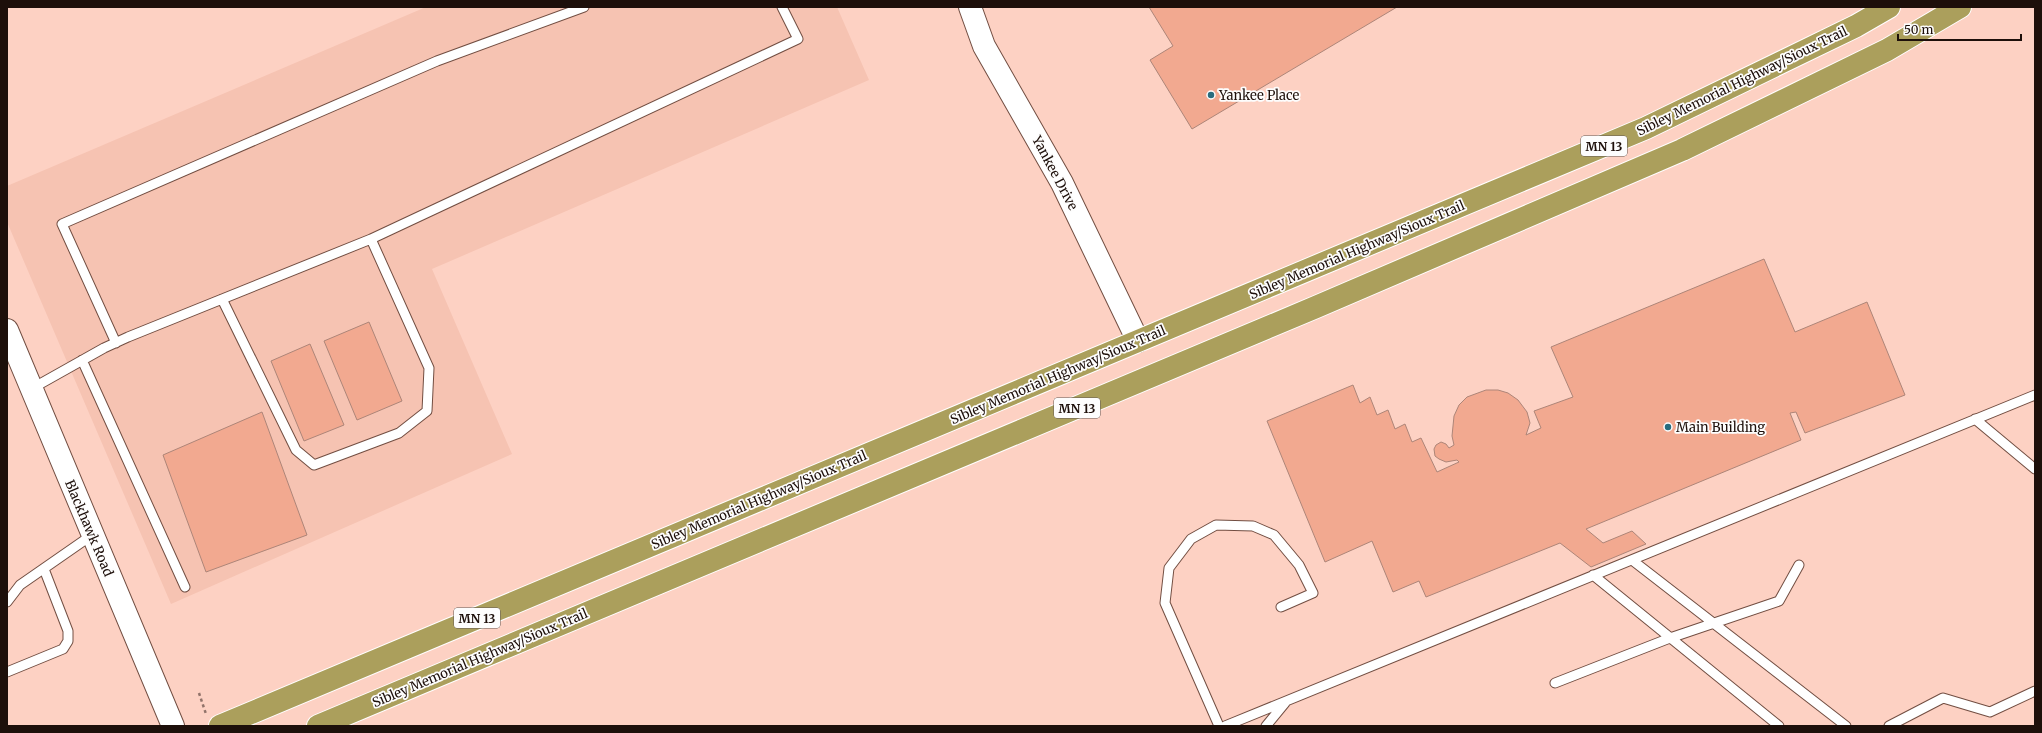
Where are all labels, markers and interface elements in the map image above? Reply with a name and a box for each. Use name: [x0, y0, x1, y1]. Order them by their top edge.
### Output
scale bar: [1898, 16, 2021, 42]
street label: Sibley Memorial Highway/Sioux Trail: [1634, 22, 1850, 140]
text: 50 m: [1904, 22, 1933, 37]
place label: Yankee Place: [1218, 87, 1300, 104]
marker: Yankee Place: [1206, 90, 1216, 100]
street label: Yankee Drive: [1028, 132, 1082, 213]
road number: MN 13: [1581, 136, 1627, 156]
street label: Sibley Memorial Highway/Sioux Trail: [1247, 197, 1467, 303]
street label: Sibley Memorial Highway/Sioux Trail: [948, 322, 1168, 428]
road number: MN 13: [1054, 398, 1100, 418]
place label: Main Building: [1676, 419, 1765, 436]
marker: Main Building: [1663, 422, 1673, 432]
street label: Sibley Memorial Highway/Sioux Trail: [649, 447, 869, 553]
street label: Blackhawk Road: [61, 477, 117, 579]
street label: Sibley Memorial Highway/Sioux Trail: [370, 605, 590, 711]
road number: MN 13: [454, 608, 500, 628]

